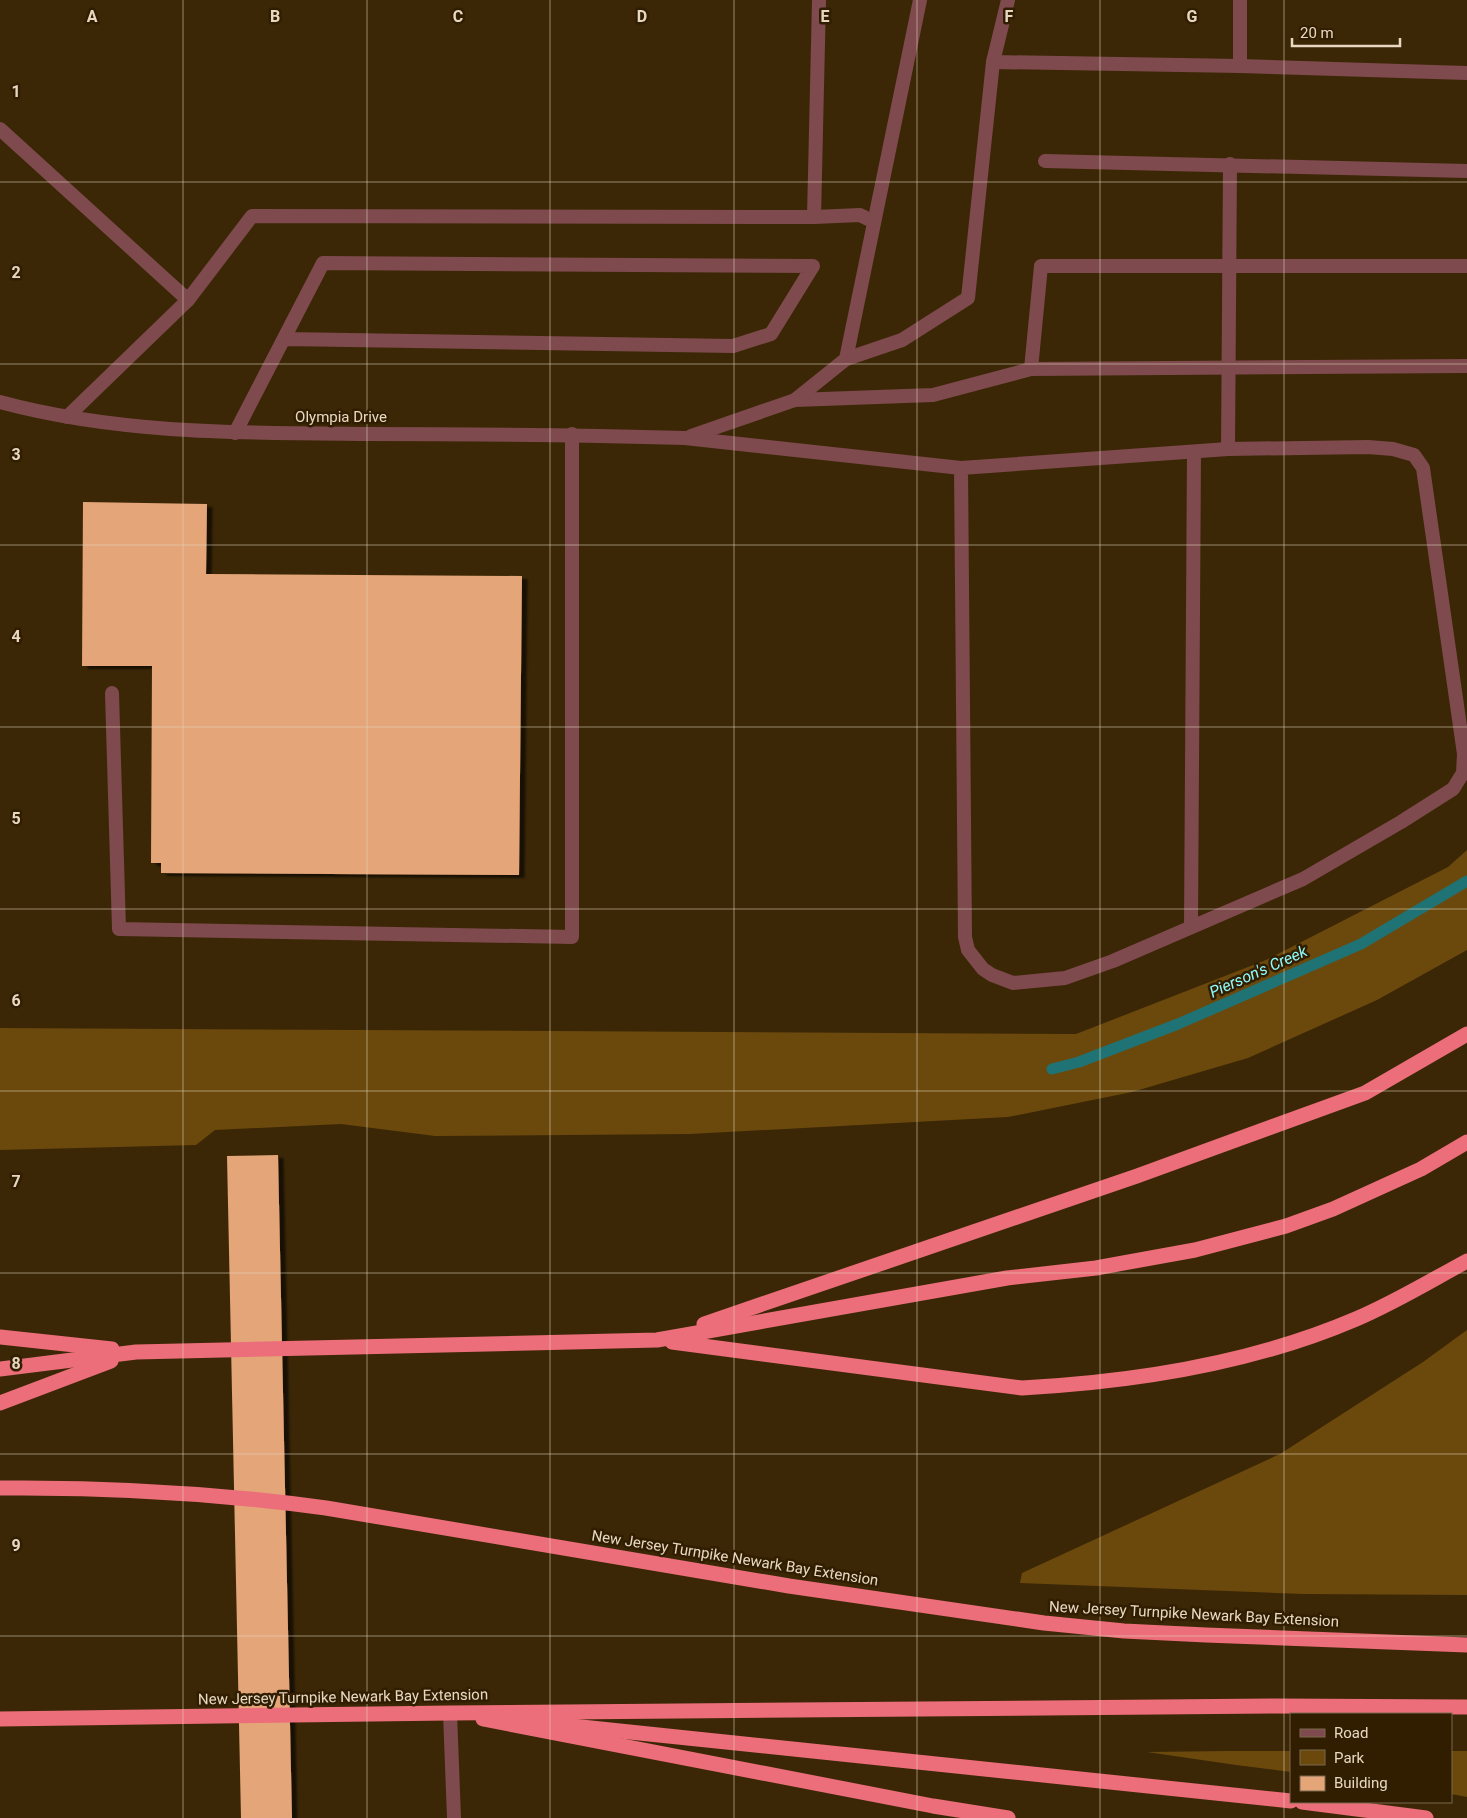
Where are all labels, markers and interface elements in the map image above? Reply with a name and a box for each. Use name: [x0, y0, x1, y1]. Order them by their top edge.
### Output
text: A: [87, 7, 98, 26]
text: B: [270, 7, 280, 26]
text: C: [453, 7, 463, 26]
text: D: [637, 7, 647, 26]
text: E: [821, 7, 830, 26]
text: F: [1005, 7, 1014, 26]
text: G: [1187, 7, 1198, 26]
scale bar: [1292, 15, 1400, 47]
text: 20 m: [1300, 24, 1334, 42]
text: 1: [11, 82, 21, 101]
text: 2: [11, 263, 21, 282]
street label: Olympia Drive: [295, 408, 387, 426]
text: 3: [11, 445, 21, 464]
text: 4: [11, 627, 21, 646]
text: 5: [11, 809, 21, 828]
water label: Pierson's Creek: [1206, 941, 1311, 1002]
text: 6: [11, 991, 21, 1010]
text: 7: [11, 1172, 21, 1191]
text: 8: [11, 1354, 21, 1373]
street label: New Jersey Turnpike Newark Bay Extension: [590, 1526, 880, 1590]
text: 9: [11, 1536, 21, 1555]
street label: New Jersey Turnpike Newark Bay Extension: [1049, 1597, 1339, 1631]
street label: New Jersey Turnpike Newark Bay Extension: [198, 1685, 488, 1709]
legend: [1290, 1713, 1452, 1803]
text: Road: [1334, 1724, 1368, 1742]
text: Park: [1334, 1749, 1365, 1767]
text: Building: [1334, 1774, 1388, 1792]

